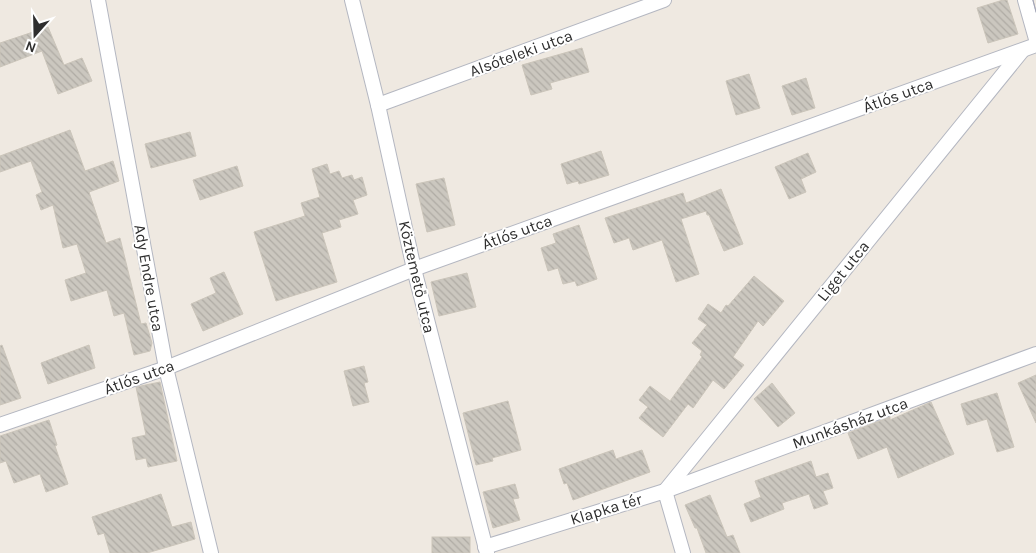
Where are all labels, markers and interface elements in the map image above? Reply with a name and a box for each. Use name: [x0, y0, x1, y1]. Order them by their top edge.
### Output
north arrow: [10, 10, 60, 60]
street label: Alsóteleki utca: [467, 26, 575, 80]
text: N: [23, 37, 38, 56]
street label: Átlós utca: [860, 74, 936, 116]
street label: Átlós utca: [479, 211, 555, 253]
street label: Köztemető utca: [395, 219, 439, 335]
street label: Ady Endre utca: [130, 223, 168, 333]
street label: Liget utca: [813, 237, 873, 305]
street label: Átlós utca: [101, 356, 177, 398]
street label: Munkásház utca: [790, 393, 910, 453]
street label: Klapka tér: [568, 489, 644, 529]

